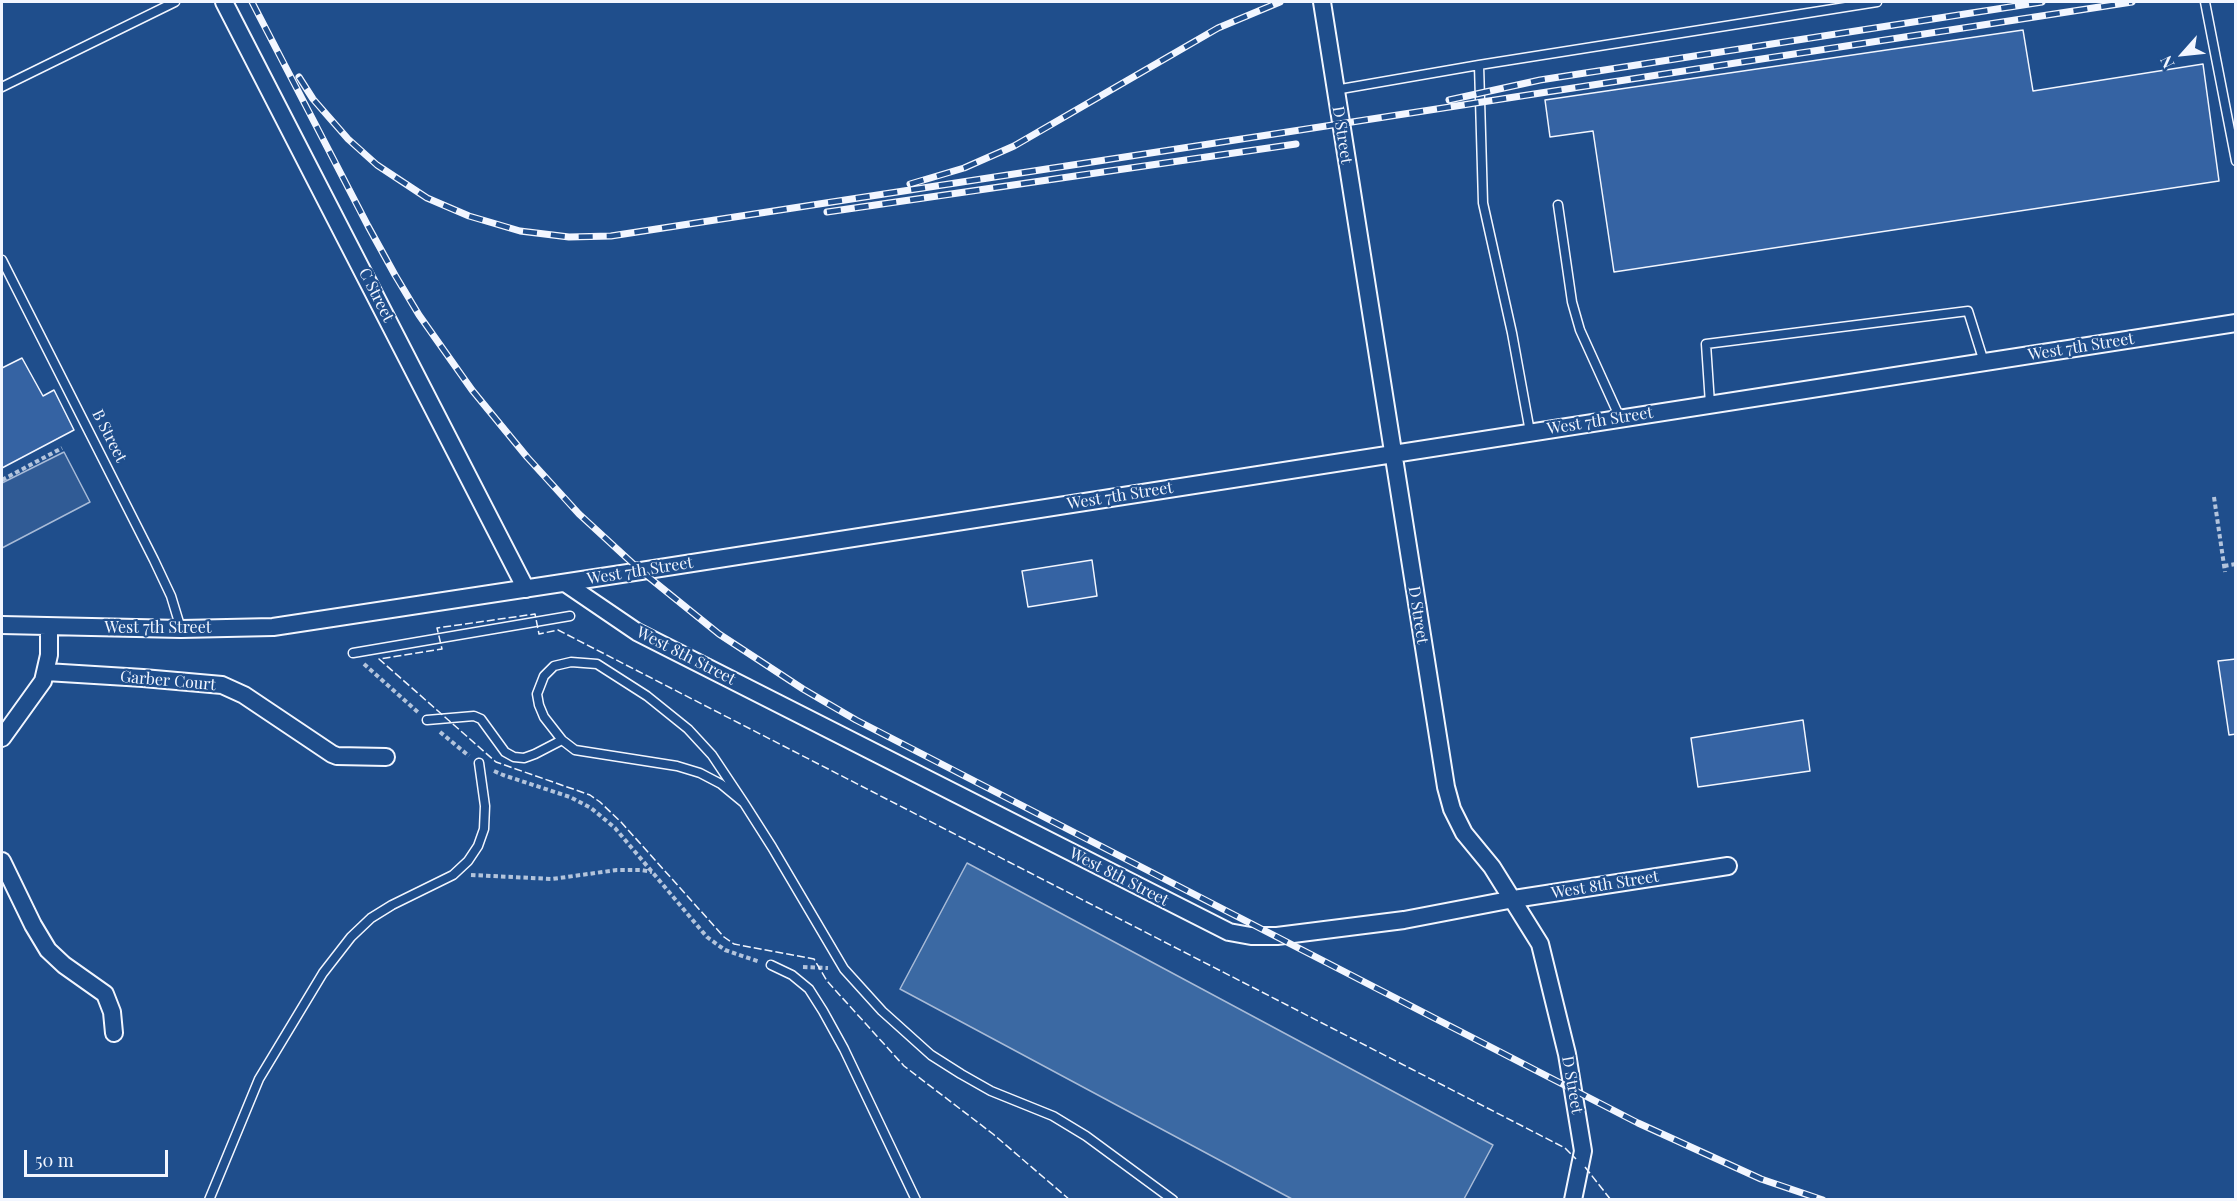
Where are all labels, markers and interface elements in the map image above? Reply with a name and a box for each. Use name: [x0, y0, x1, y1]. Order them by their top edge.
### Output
north arrow: [2153, 24, 2213, 84]
text: N: [2155, 52, 2178, 72]
street label: D Street: [1328, 105, 1356, 165]
street label: C Street: [354, 265, 398, 325]
street label: West 7th Street: [2027, 329, 2135, 365]
street label: West 7th Street: [1546, 403, 1654, 439]
street label: B Street: [88, 406, 130, 466]
street label: West 7th Street: [1066, 478, 1174, 514]
street label: West 7th Street: [586, 553, 694, 589]
street label: D Street: [1404, 585, 1432, 645]
street label: West 7th Street: [105, 618, 211, 638]
street label: West 8th Street: [633, 623, 739, 689]
street label: Garber Court: [119, 667, 217, 695]
street label: West 8th Street: [1066, 844, 1172, 910]
street label: West 8th Street: [1550, 867, 1660, 903]
street label: D Street: [1557, 1055, 1587, 1115]
scale bar: [27, 1138, 171, 1176]
text: 50 m: [35, 1148, 74, 1172]

